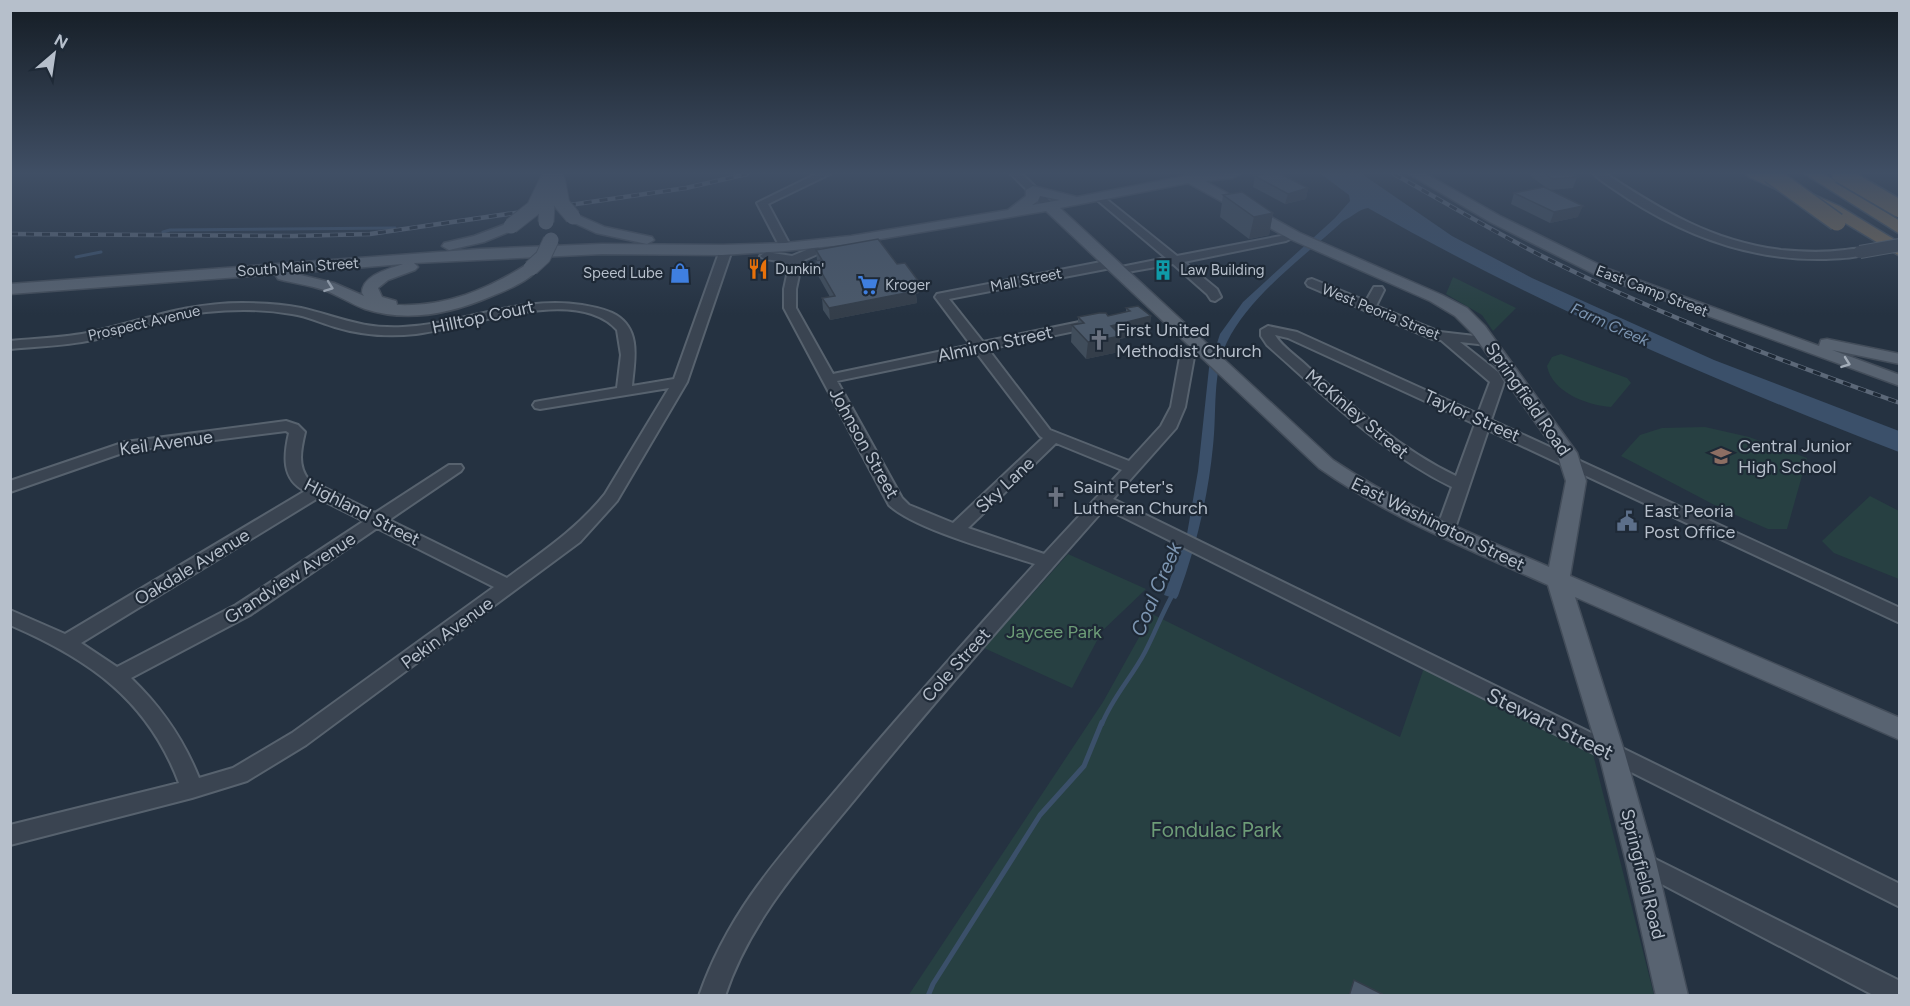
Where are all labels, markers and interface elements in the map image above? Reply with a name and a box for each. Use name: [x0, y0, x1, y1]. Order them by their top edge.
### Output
north arrow: [24, 24, 84, 84]
text: N: [51, 30, 71, 53]
street label: South Main Street: [237, 254, 360, 280]
restaurant icon: Dunkin': [746, 257, 770, 281]
building icon: Law Building: [1151, 258, 1175, 282]
place label: Dunkin': [775, 260, 824, 278]
shop icon: Speed Lube: [668, 261, 692, 285]
place label: Law Building: [1180, 261, 1265, 279]
street label: East Camp Street: [1593, 261, 1711, 321]
place label: Speed Lube: [583, 264, 663, 282]
street label: Mall Street: [989, 264, 1064, 296]
supermarket icon: Kroger: [856, 273, 880, 297]
place label: Kroger: [885, 276, 930, 294]
one-way arrow: [323, 279, 334, 292]
street label: West Peoria Street: [1319, 280, 1443, 344]
street label: Hilltop Court: [430, 295, 536, 339]
water label: Farm Creek: [1568, 299, 1653, 351]
street label: Prospect Avenue: [86, 301, 202, 345]
place label: First United Methodist Church: [1116, 319, 1262, 362]
street label: Almiron Street: [935, 321, 1055, 367]
church icon: First United Methodist Church: [1087, 328, 1111, 352]
street label: Springfield Road: [1481, 338, 1575, 460]
one-way arrow: [1840, 355, 1851, 368]
street label: McKinley Street: [1301, 364, 1413, 464]
street label: Johnson Street: [824, 384, 904, 503]
street label: Taylor Street: [1421, 385, 1524, 447]
street label: Keil Avenue: [118, 426, 214, 460]
place label: Central Junior High School: [1738, 435, 1851, 478]
school or university icon: Central Junior High School: [1709, 444, 1733, 468]
street label: Sky Lane: [971, 452, 1039, 518]
street label: East Washington Street: [1348, 472, 1529, 576]
street label: Highland Street: [300, 473, 424, 551]
place label: Saint Peter's Lutheran Church: [1073, 476, 1208, 519]
church icon: Saint Peter's Lutheran Church: [1044, 485, 1068, 509]
place label: East Peoria Post Office: [1644, 500, 1735, 543]
public building icon: East Peoria Post Office: [1615, 509, 1639, 533]
street label: Oakdale Avenue: [130, 524, 254, 610]
street label: Grandview Avenue: [220, 527, 360, 629]
water label: Coal Creek: [1125, 537, 1187, 640]
street label: Pekin Avenue: [397, 592, 497, 674]
park label: Jaycee Park: [1006, 621, 1102, 643]
street label: Cole Street: [917, 623, 995, 707]
street label: Stewart Street: [1483, 682, 1618, 765]
street label: Springfield Road: [1616, 807, 1670, 941]
park label: Fondulac Park: [1150, 817, 1282, 842]

